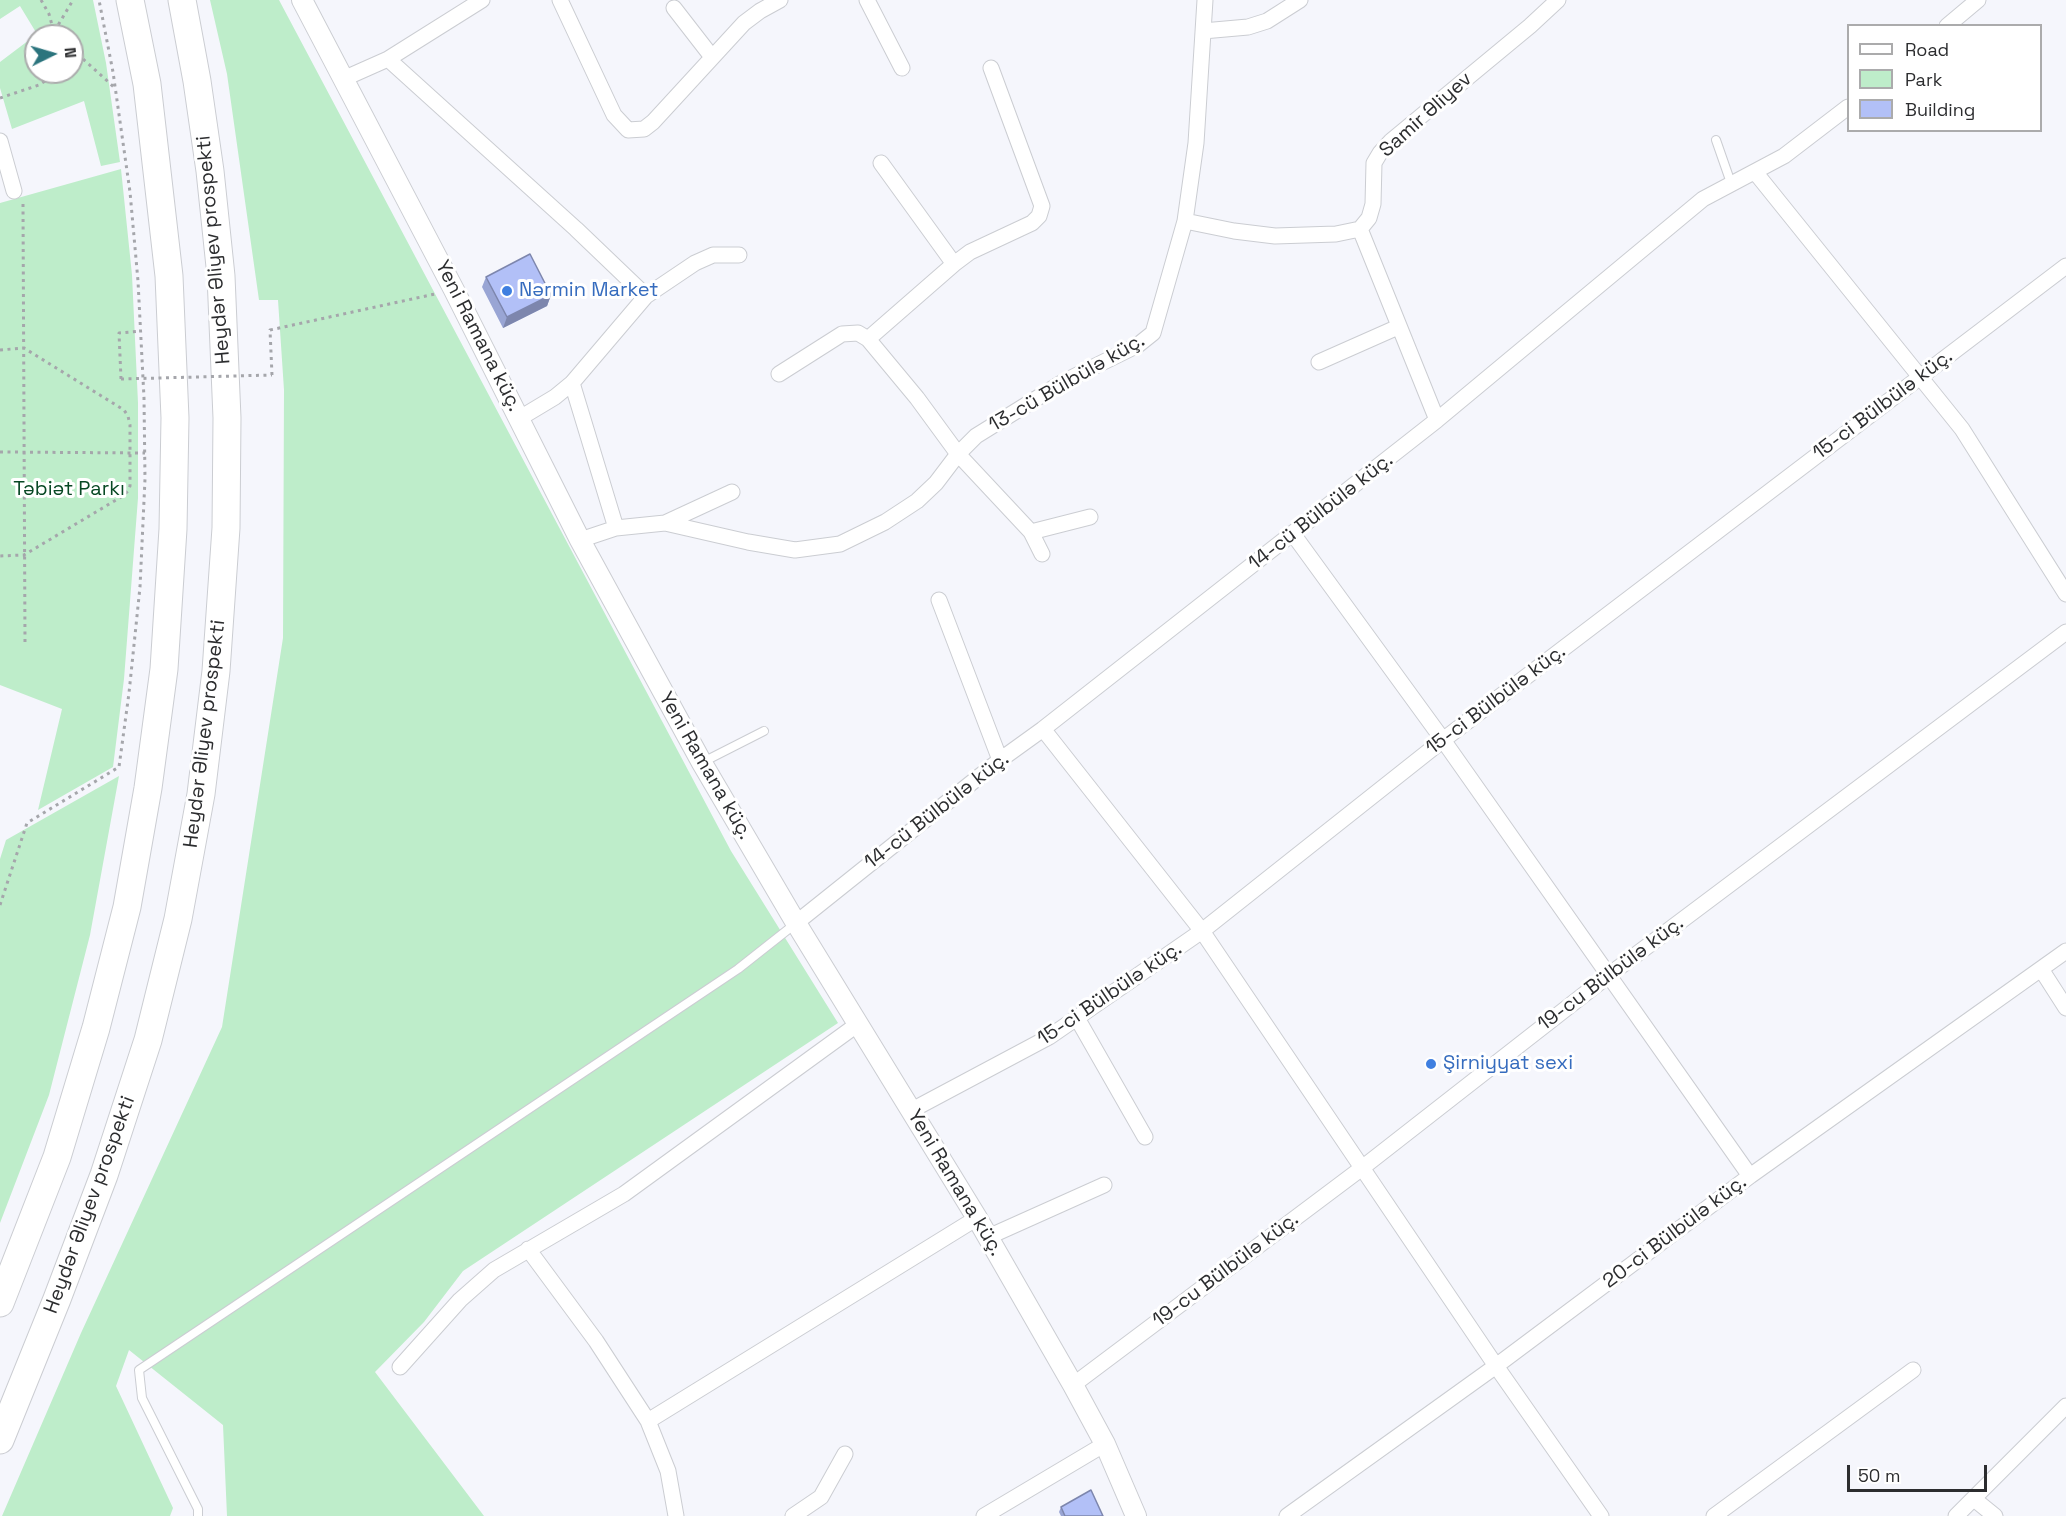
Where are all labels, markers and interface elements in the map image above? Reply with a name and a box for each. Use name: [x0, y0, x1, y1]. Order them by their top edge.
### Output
north arrow: [24, 24, 84, 84]
legend: [1847, 24, 2042, 132]
text: Road: [1905, 38, 1949, 61]
text: N: [60, 46, 81, 59]
street label: Samir Əliyev: [1375, 67, 1477, 163]
text: Park: [1905, 68, 1942, 91]
text: Building: [1905, 98, 1975, 121]
street label: Heydər Əliyev prospekti: [192, 135, 236, 365]
street label: Yeni Ramana küç.: [430, 257, 526, 415]
place label: Nərmin Market: [519, 279, 658, 303]
marker: Nərmin Market: [500, 284, 514, 298]
street label: 13-cü Bülbülə küç.: [985, 329, 1149, 437]
street label: 15-ci Bülbülə küç.: [1808, 345, 1958, 465]
street label: 14-cü Bülbülə küç.: [1244, 448, 1398, 576]
park label: Təbiət Parkı: [13, 478, 125, 502]
street label: Heydər Əliyev prospekti: [179, 619, 231, 849]
street label: 15-ci Bülbülə küç.: [1421, 640, 1571, 760]
street label: Yeni Ramana küç.: [653, 688, 757, 844]
street label: 14-cü Bülbülə küç.: [860, 747, 1014, 875]
street label: 19-cu Bülbülə küç.: [1533, 911, 1689, 1037]
street label: 15-ci Bülbülə küç.: [1033, 937, 1187, 1051]
place label: Şirniyyat sexi: [1443, 1052, 1573, 1076]
marker: Şirniyyat sexi: [1424, 1057, 1438, 1071]
street label: Heydər Əliyev prospekti: [39, 1093, 141, 1317]
street label: Yeni Ramana küç.: [902, 1106, 1008, 1260]
street label: 20-ci Bülbülə küç.: [1599, 1170, 1751, 1294]
street label: 19-cu Bülbülə küç.: [1148, 1207, 1304, 1333]
scale bar: [1850, 1453, 1990, 1491]
text: 50 m: [1858, 1464, 1900, 1487]

